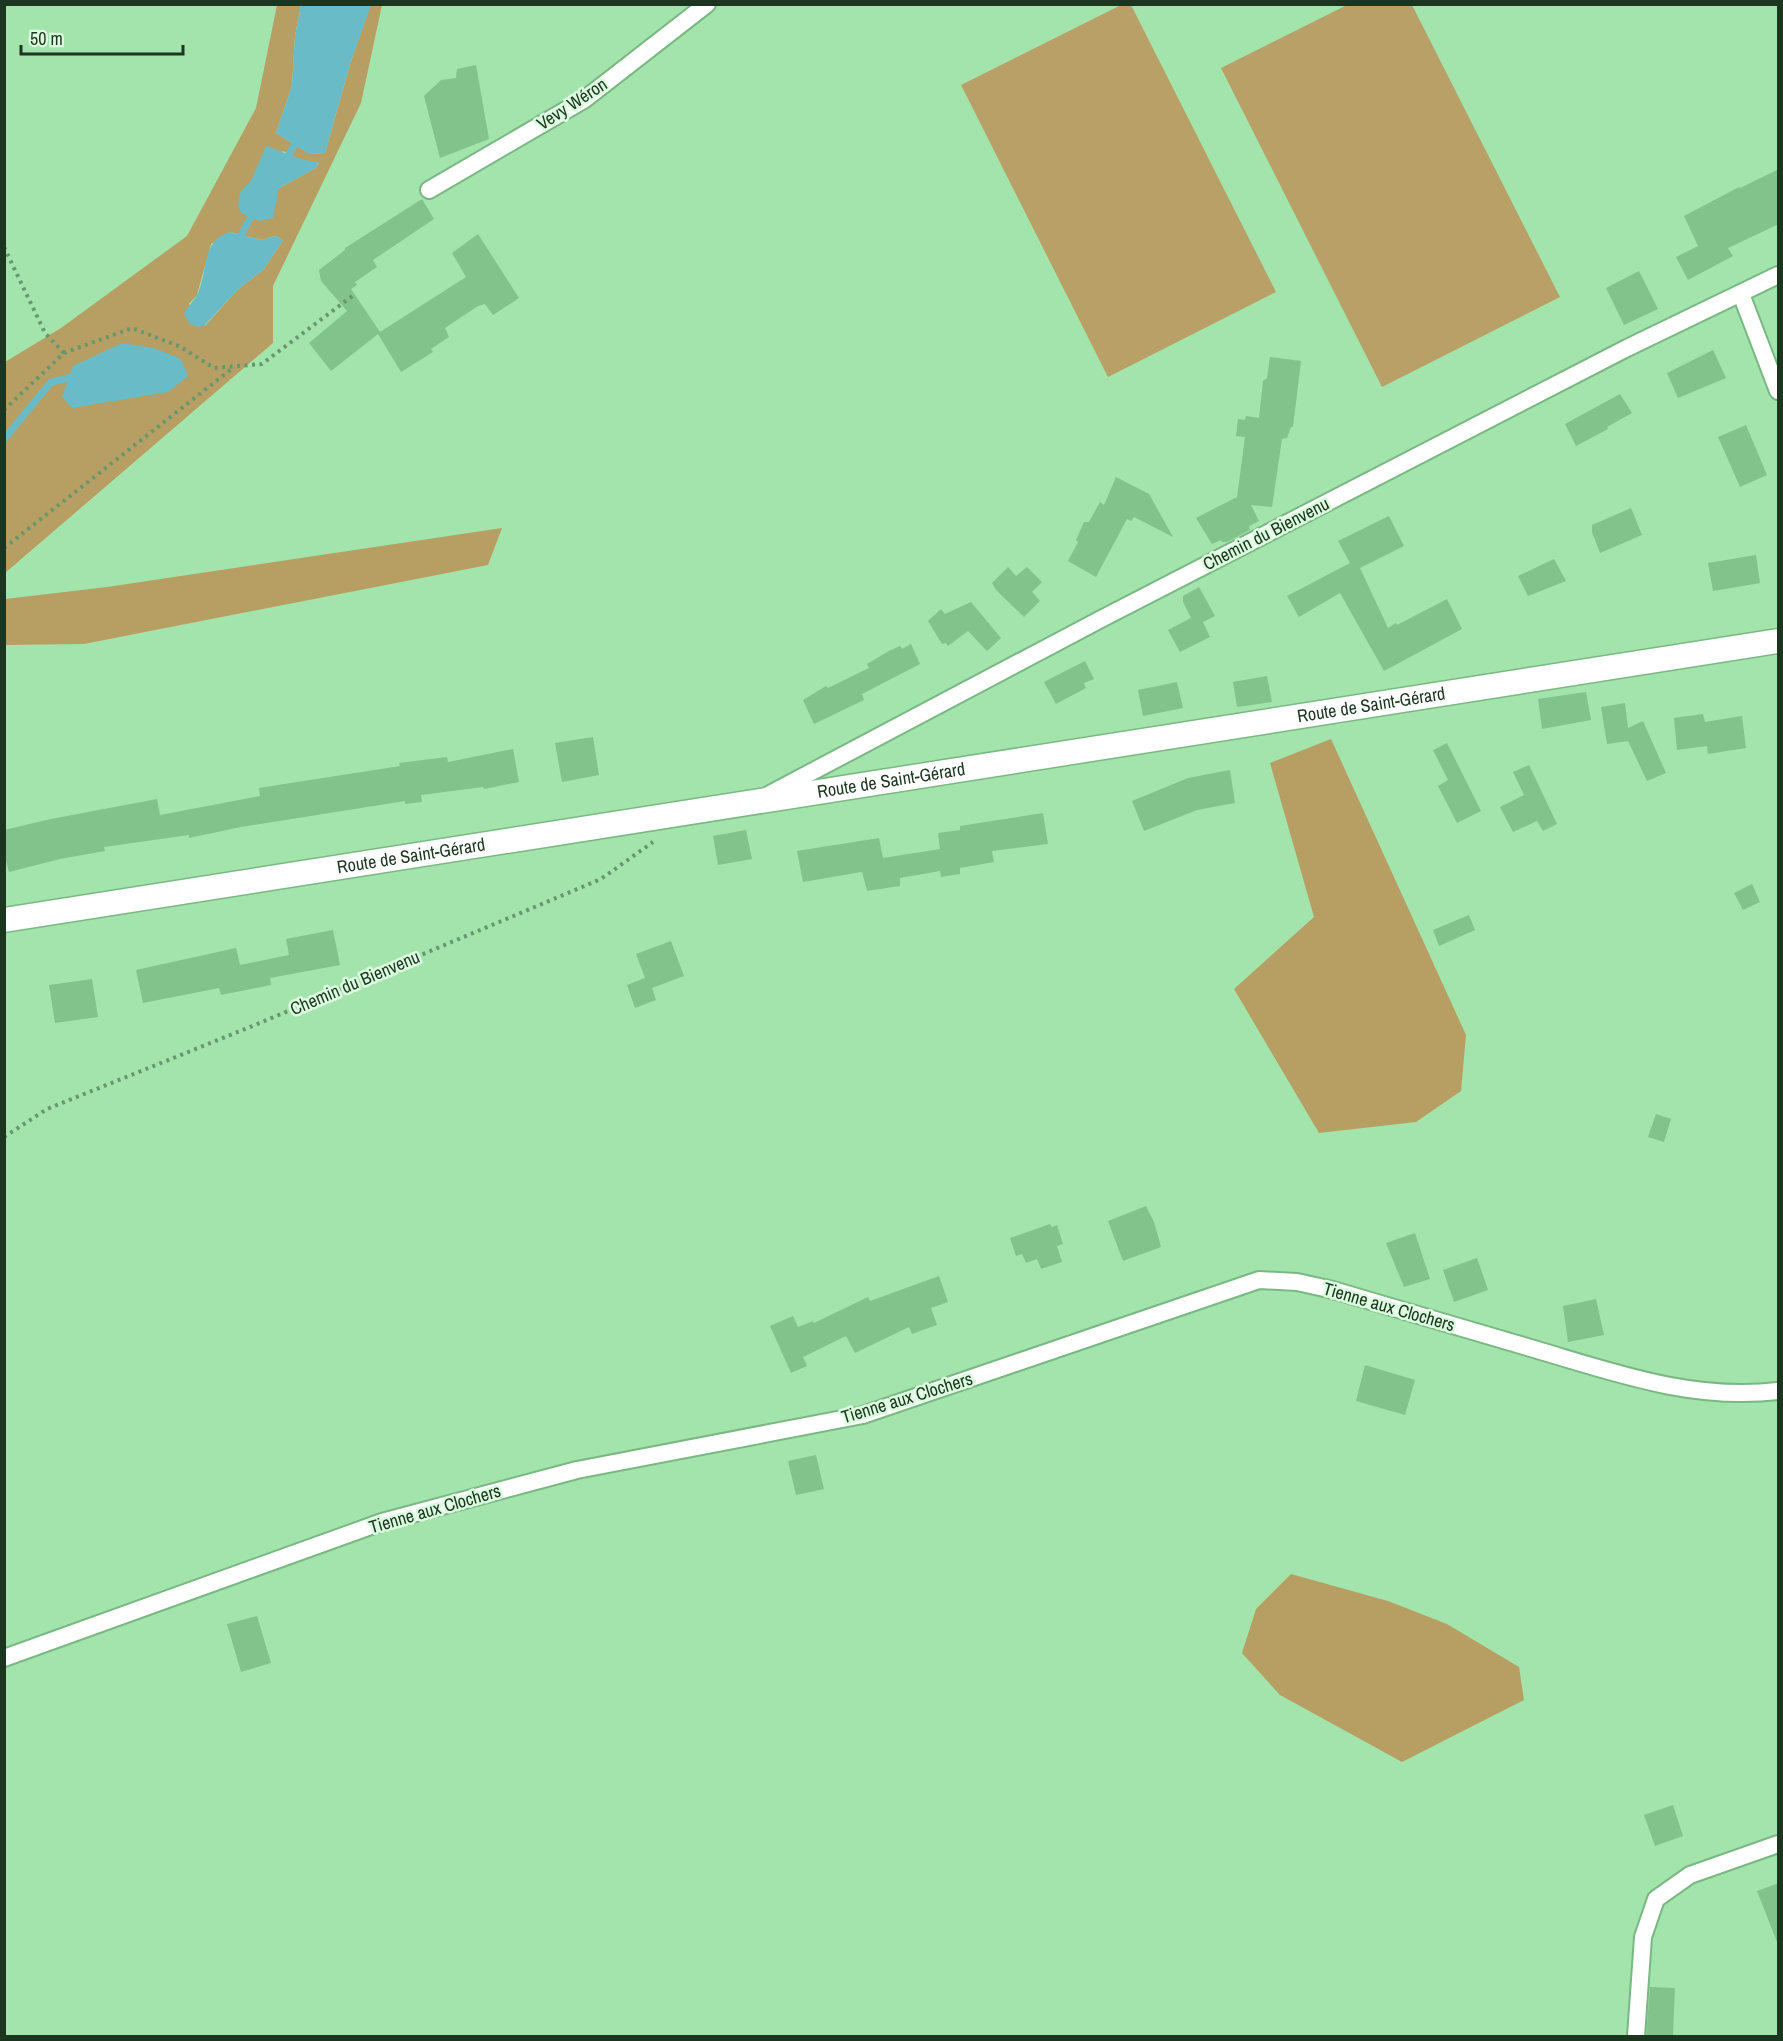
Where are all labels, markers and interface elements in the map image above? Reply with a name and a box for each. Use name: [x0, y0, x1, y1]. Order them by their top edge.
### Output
scale bar: [21, 18, 183, 56]
text: 50 m: [30, 26, 63, 51]
street label: Vevy Wéron: [532, 71, 612, 136]
street label: Chemin du Bienvenu: [1198, 491, 1333, 576]
street label: Route de Saint-Gérard: [1295, 681, 1447, 728]
street label: Route de Saint-Gérard: [815, 756, 967, 804]
street label: Route de Saint-Gérard: [335, 832, 487, 879]
street label: Chemin du Bienvenu: [286, 944, 424, 1021]
street label: Tienne aux Clochers: [1320, 1276, 1458, 1337]
street label: Tienne aux Clochers: [838, 1366, 975, 1429]
street label: Tienne aux Clochers: [366, 1478, 504, 1539]

